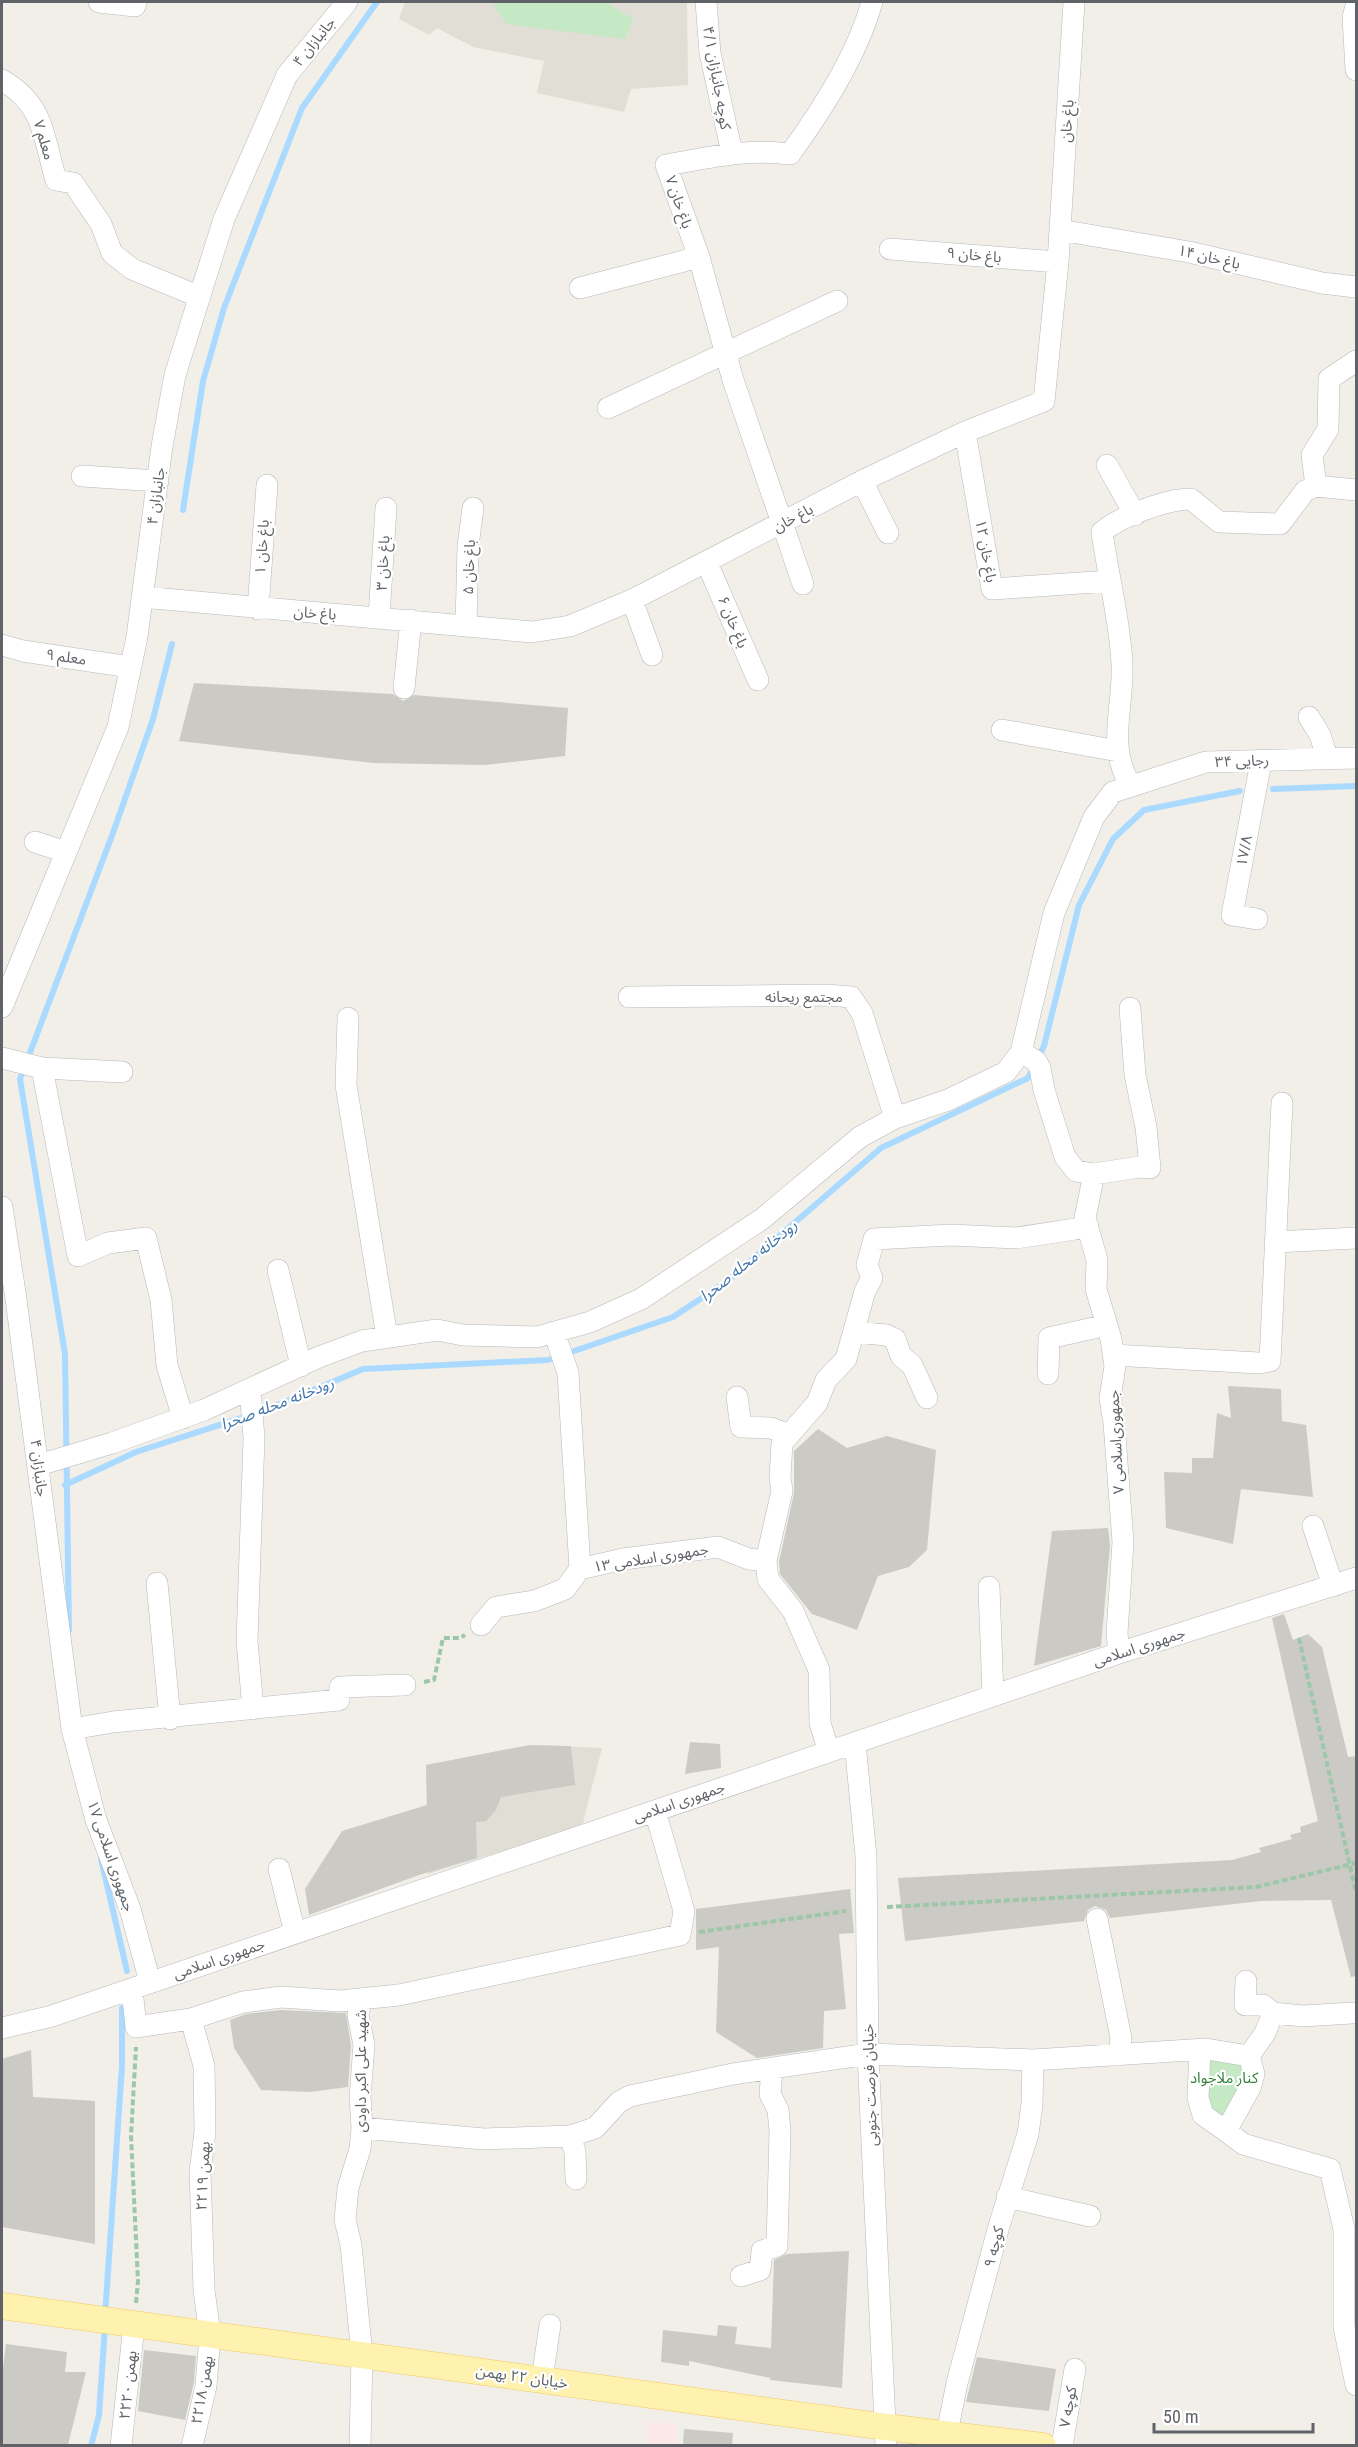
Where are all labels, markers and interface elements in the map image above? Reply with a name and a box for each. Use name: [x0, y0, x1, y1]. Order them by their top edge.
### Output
street label: جانبازان ۴: [289, 14, 339, 70]
street label: کوچه جانبازان ۴/۱: [698, 25, 735, 132]
street label: باغ خان: [1057, 99, 1080, 143]
street label: معلم ۷: [28, 118, 58, 163]
street label: باغ خان ۷: [659, 173, 696, 232]
street label: باغ خان ۱۴: [1175, 241, 1242, 276]
street label: باغ خان ۹: [946, 244, 1002, 269]
street label: جانبازان ۴: [143, 466, 169, 526]
street label: باغ خان: [770, 500, 818, 539]
street label: باغ خان ۱۲: [969, 518, 1000, 584]
street label: باغ خان ۱: [251, 519, 276, 575]
street label: باغ خان ۳: [373, 535, 396, 591]
street label: باغ خان ۵: [459, 539, 482, 595]
street label: باغ خان ۶: [711, 593, 752, 652]
street label: باغ خان: [293, 603, 337, 626]
street label: معلم ۹: [44, 645, 87, 671]
street label: رجایی ۳۴: [1215, 751, 1269, 771]
street label: ۱۷/۸: [1232, 834, 1256, 868]
street label: مجتمع ریحانه: [765, 988, 843, 1009]
water label: رودخانه محله صحرا: [696, 1215, 801, 1305]
water label: رودخانه محله صحرا: [218, 1373, 337, 1434]
street label: جمهوری‌اسلامی ۷: [1104, 1389, 1128, 1495]
street label: جانبازان ۴: [27, 1438, 51, 1498]
street label: جمهوری اسلامی ۱۳: [592, 1540, 710, 1576]
street label: جمهوری اسلامی: [1091, 1624, 1187, 1670]
street label: جمهوری اسلامی: [631, 1778, 727, 1826]
street label: جمهوری اسلامی ۱۷: [84, 1798, 139, 1914]
street label: جمهوری اسلامی: [171, 1935, 267, 1983]
street label: شهید علی اکبر داودی: [352, 2009, 370, 2133]
street label: خیابان فرصت جنوبی: [859, 2023, 881, 2147]
park label: کنار ملا‌جواد: [1190, 2069, 1259, 2087]
street label: ۲۲بهمن ۱۹: [192, 2141, 214, 2211]
street label: کوچه ۹: [980, 2224, 1009, 2270]
street label: ۲۲بهمن ۲۰: [115, 2350, 141, 2420]
street label: ۲۲بهمن ۱۸: [187, 2354, 217, 2426]
street label: خیابان ۲۲ بهمن: [475, 2362, 569, 2392]
street label: کوچه ۷: [1056, 2384, 1082, 2429]
scale bar: [1154, 2396, 1313, 2434]
text: 50 m: [1163, 2406, 1198, 2427]

